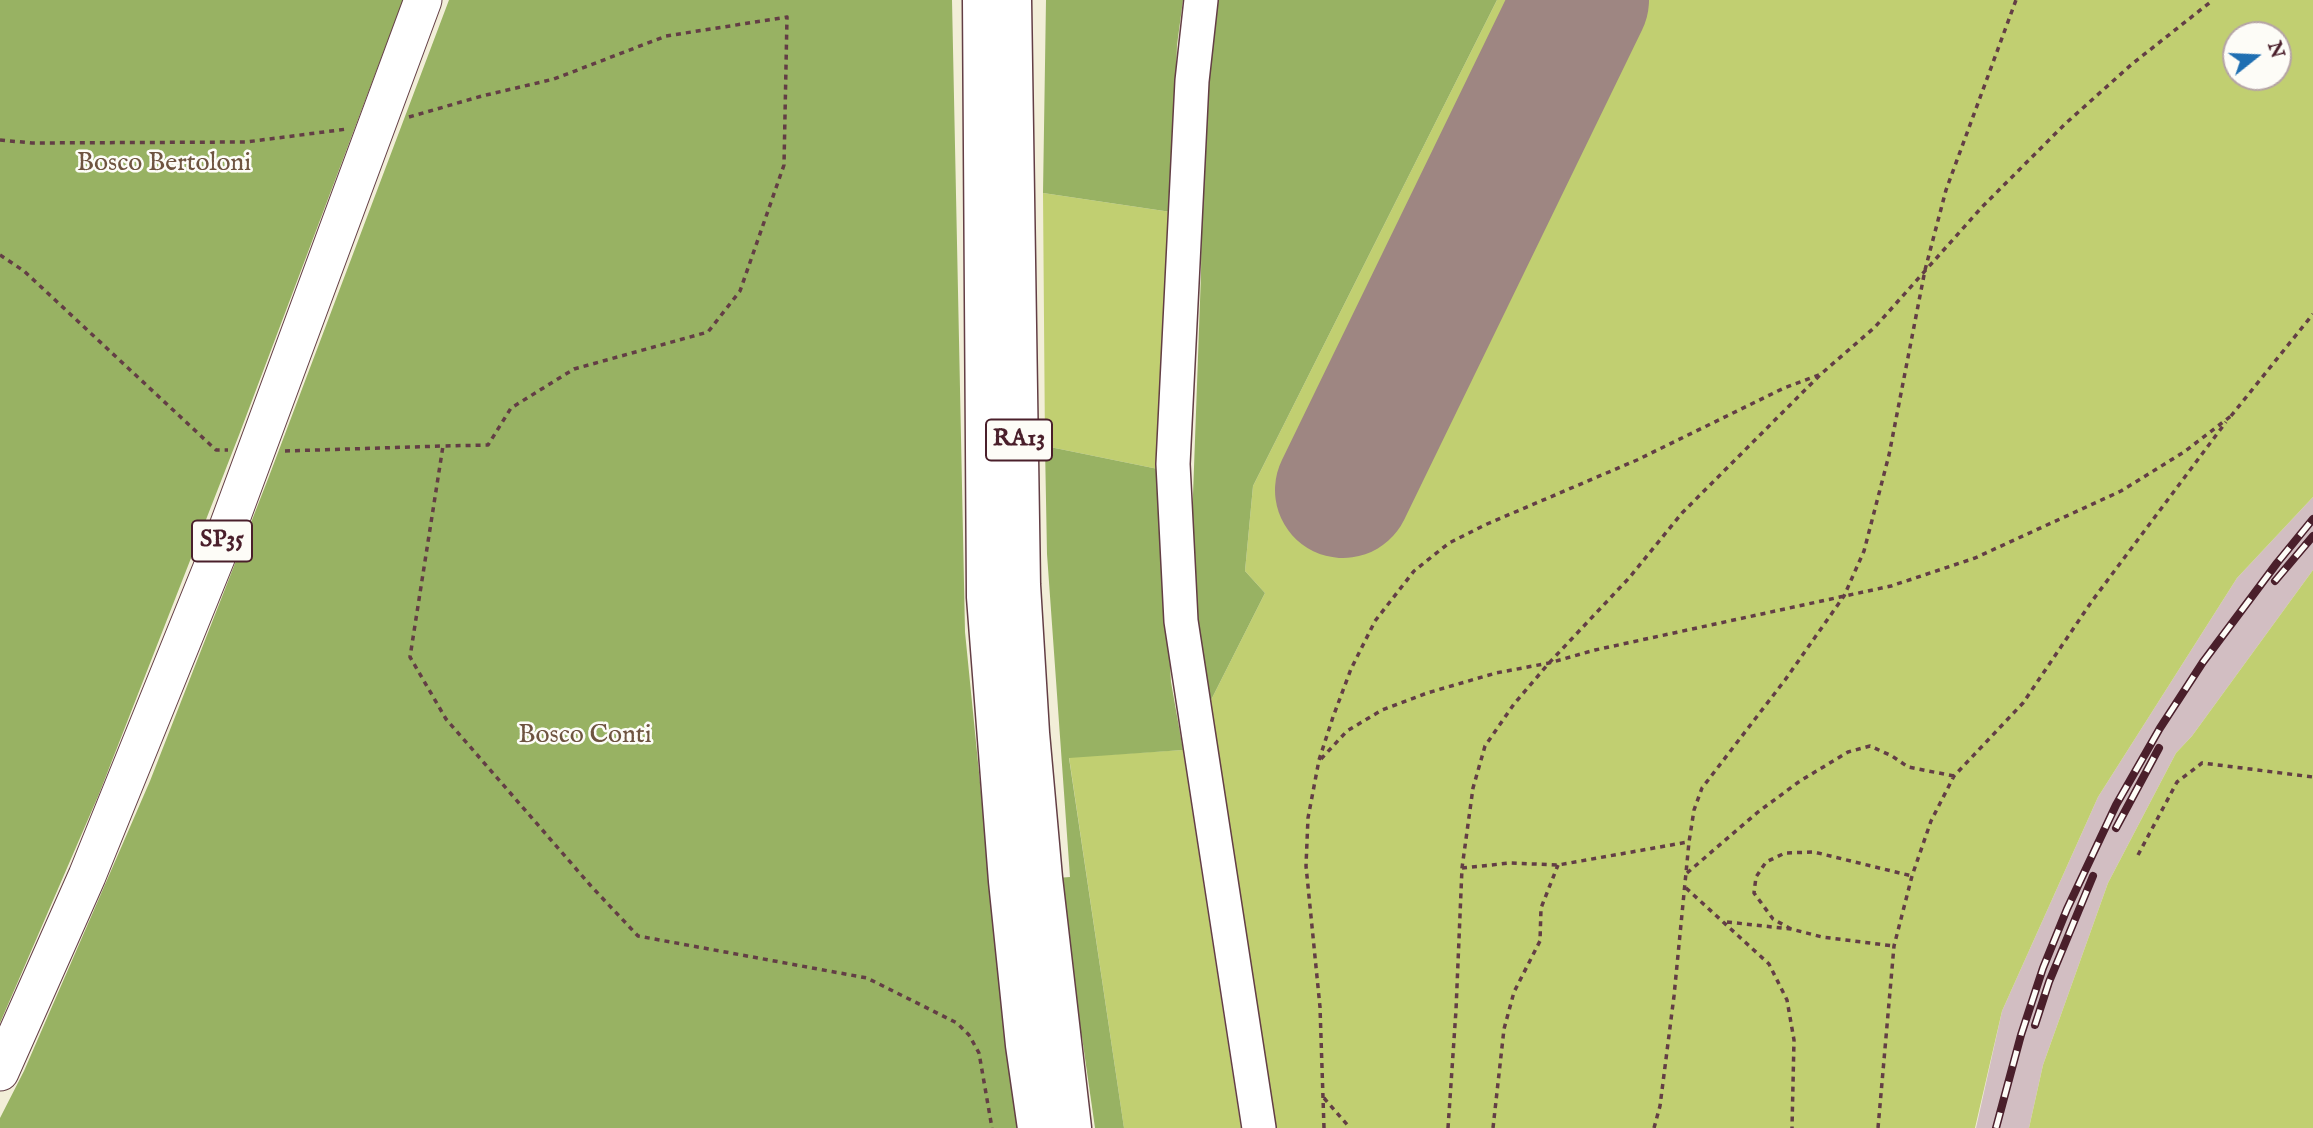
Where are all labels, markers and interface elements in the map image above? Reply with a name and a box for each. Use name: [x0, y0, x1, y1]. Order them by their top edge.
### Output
north arrow: [2222, 21, 2292, 91]
text: N: [2261, 39, 2289, 62]
park label: Bosco Bertoloni: [77, 149, 251, 181]
road number: RA13: [986, 419, 1052, 460]
road number: SP35: [192, 520, 252, 562]
park label: Bosco Conti: [518, 721, 652, 753]

